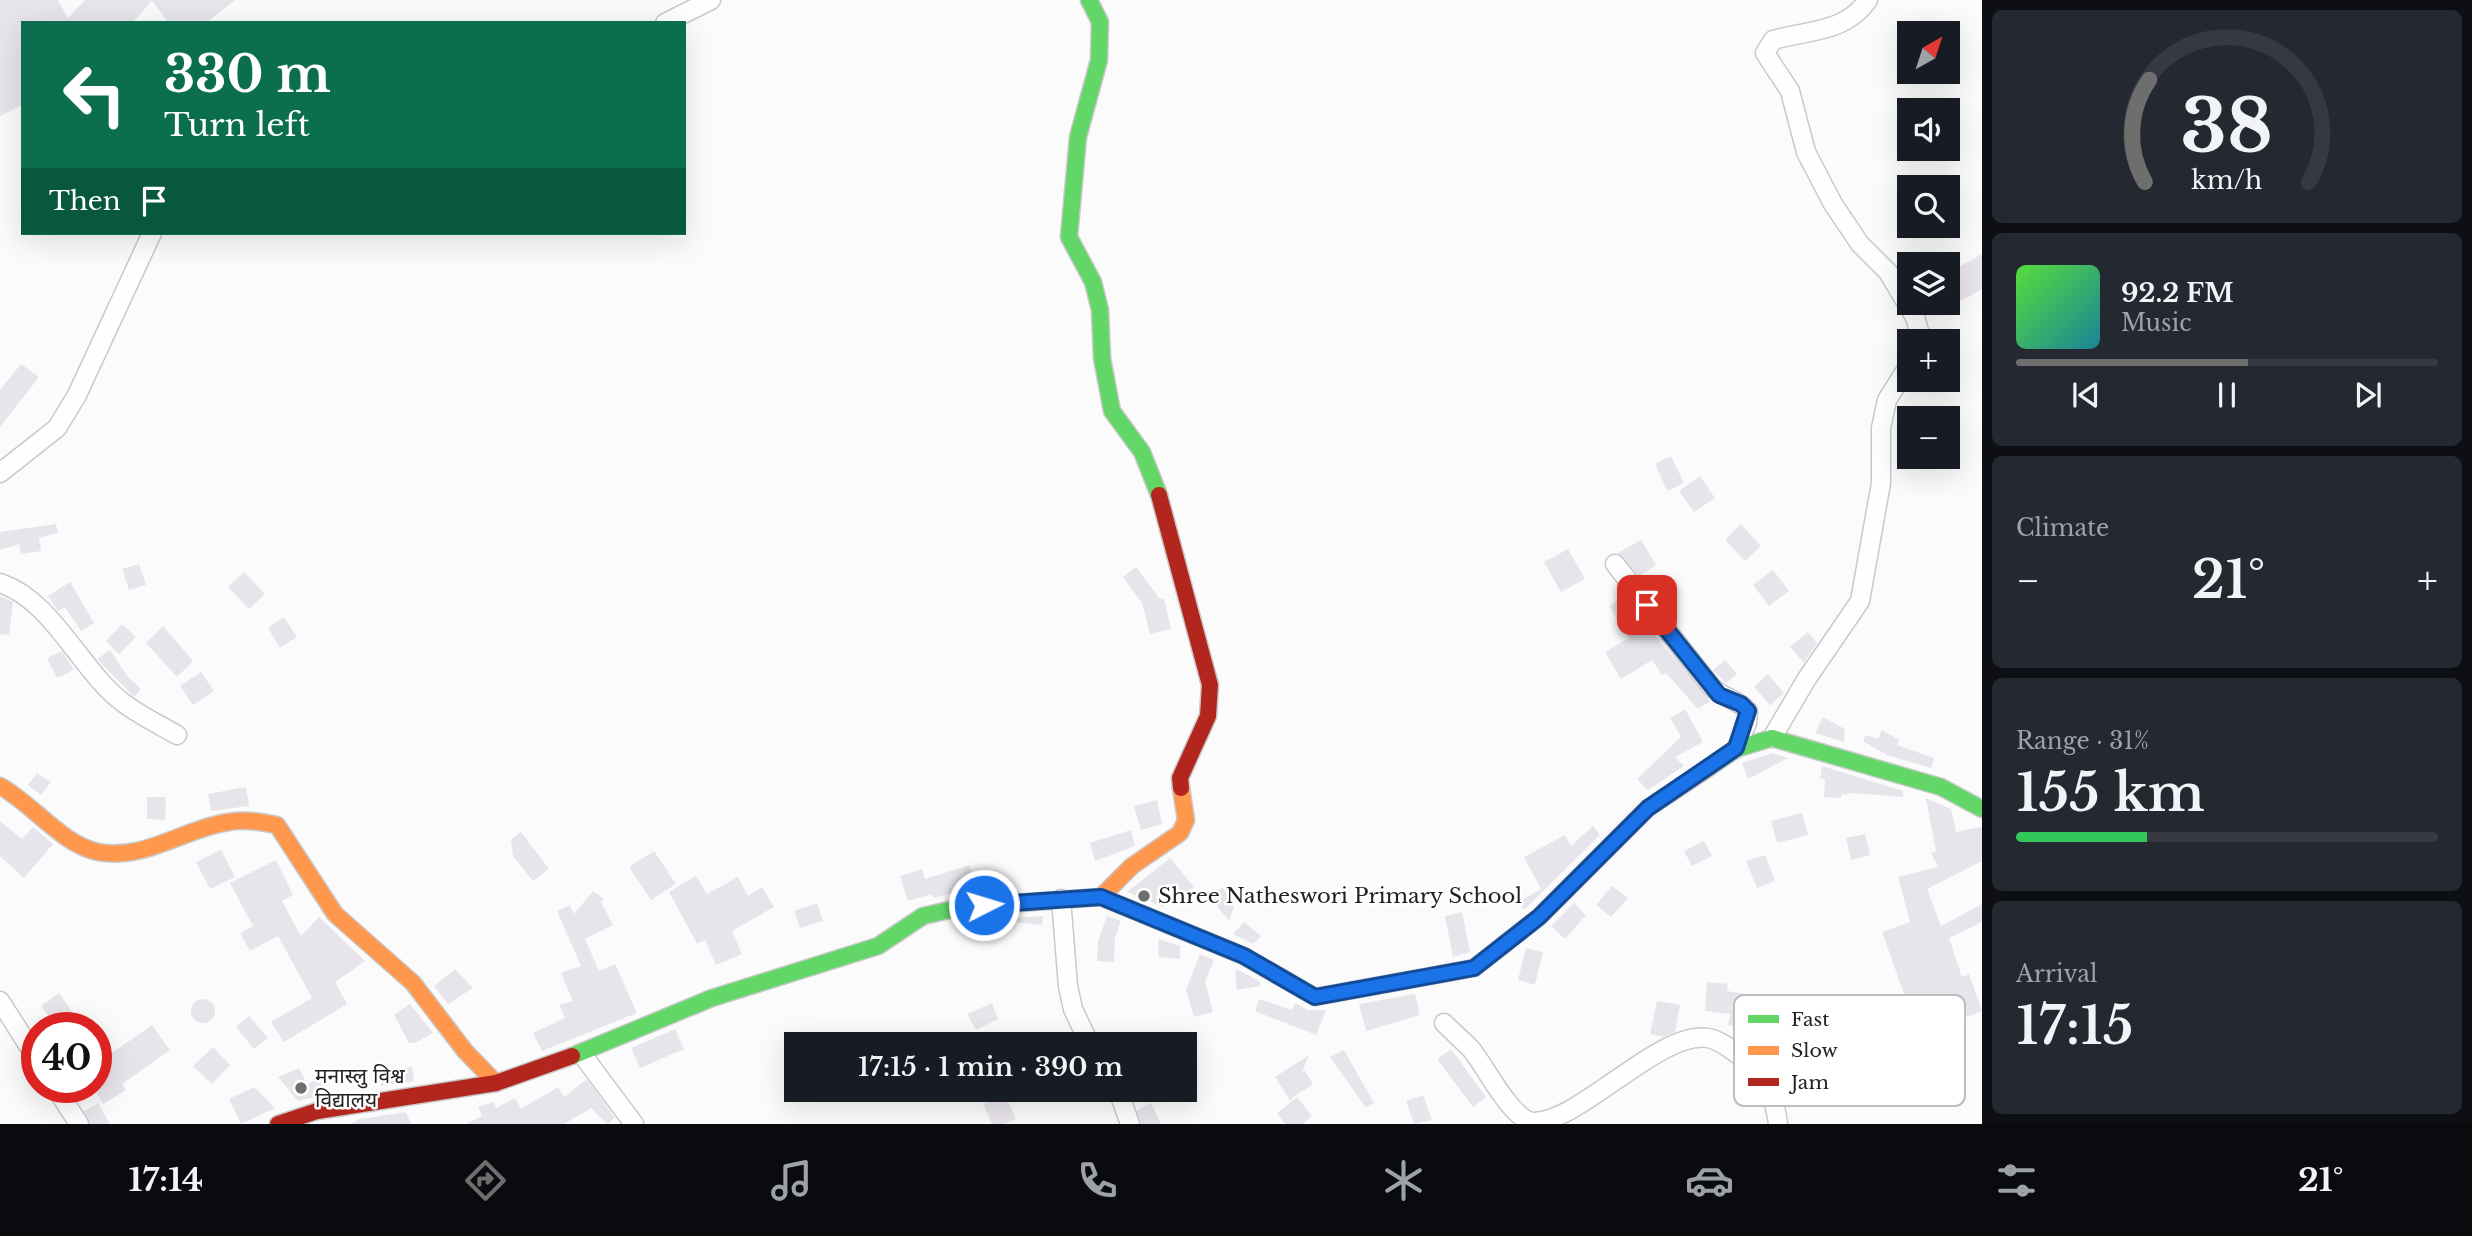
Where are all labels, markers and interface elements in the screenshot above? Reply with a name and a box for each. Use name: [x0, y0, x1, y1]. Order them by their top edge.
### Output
north arrow: [1897, 21, 1960, 84]
map controls: [1897, 21, 1960, 469]
text: 330 m: [164, 44, 331, 105]
icon: left: [49, 49, 140, 140]
text: 38: [2181, 82, 2273, 173]
button: sound: [1897, 98, 1960, 161]
text: Turn left: [164, 105, 310, 145]
text: km/h: [2192, 165, 2262, 196]
button: search: [1897, 175, 1960, 238]
icon: arrive: [135, 182, 173, 220]
text: Then: [49, 185, 121, 217]
button: layers: [1897, 252, 1960, 315]
text: 92.2 FM: [2121, 277, 2234, 309]
text: Music: [2121, 309, 2192, 337]
button: +: [1897, 329, 1960, 392]
icon: previous: [2067, 376, 2105, 414]
icon: pause: [2208, 376, 2246, 414]
icon: next: [2349, 376, 2387, 414]
button: −: [1897, 406, 1960, 469]
text: Climate: [2016, 514, 2109, 542]
text: 21°: [2192, 548, 2265, 612]
text: −: [2016, 557, 2040, 604]
text: +: [2417, 557, 2438, 604]
pin: [1617, 575, 1677, 635]
icon: arrive: [1628, 586, 1666, 624]
text: Range · 31%: [2016, 727, 2149, 755]
text: 155 km: [2016, 761, 2205, 825]
position arrow: [947, 868, 1021, 942]
place label: Shree Natheswori Primary School: [1158, 883, 1522, 909]
marker: Shree Natheswori Primary School: [1136, 888, 1152, 904]
text: Arrival: [2016, 960, 2097, 988]
text: 17:15: [2016, 994, 2134, 1058]
legend: [1734, 995, 1965, 1106]
text: Fast: [1791, 1008, 1830, 1031]
speed limit sign: 40: [21, 1012, 112, 1103]
text: Slow: [1791, 1039, 1838, 1062]
text: 17:15 · 1 min · 390 m: [858, 1051, 1123, 1083]
place label: मनास्लु विश्व विद्यालय: [315, 1063, 405, 1113]
text: Jam: [1788, 1071, 1829, 1094]
marker: मनास्लु विश्व विद्यालय: [293, 1080, 309, 1096]
icon: directions: [461, 1156, 510, 1205]
icon: music: [767, 1156, 816, 1205]
icon: phone: [1073, 1156, 1122, 1205]
icon: climate: [1379, 1156, 1428, 1205]
icon: car: [1685, 1156, 1734, 1205]
icon: filters: [1992, 1156, 2041, 1205]
text: 17:14: [129, 1160, 203, 1200]
text: 21°: [2298, 1160, 2343, 1200]

